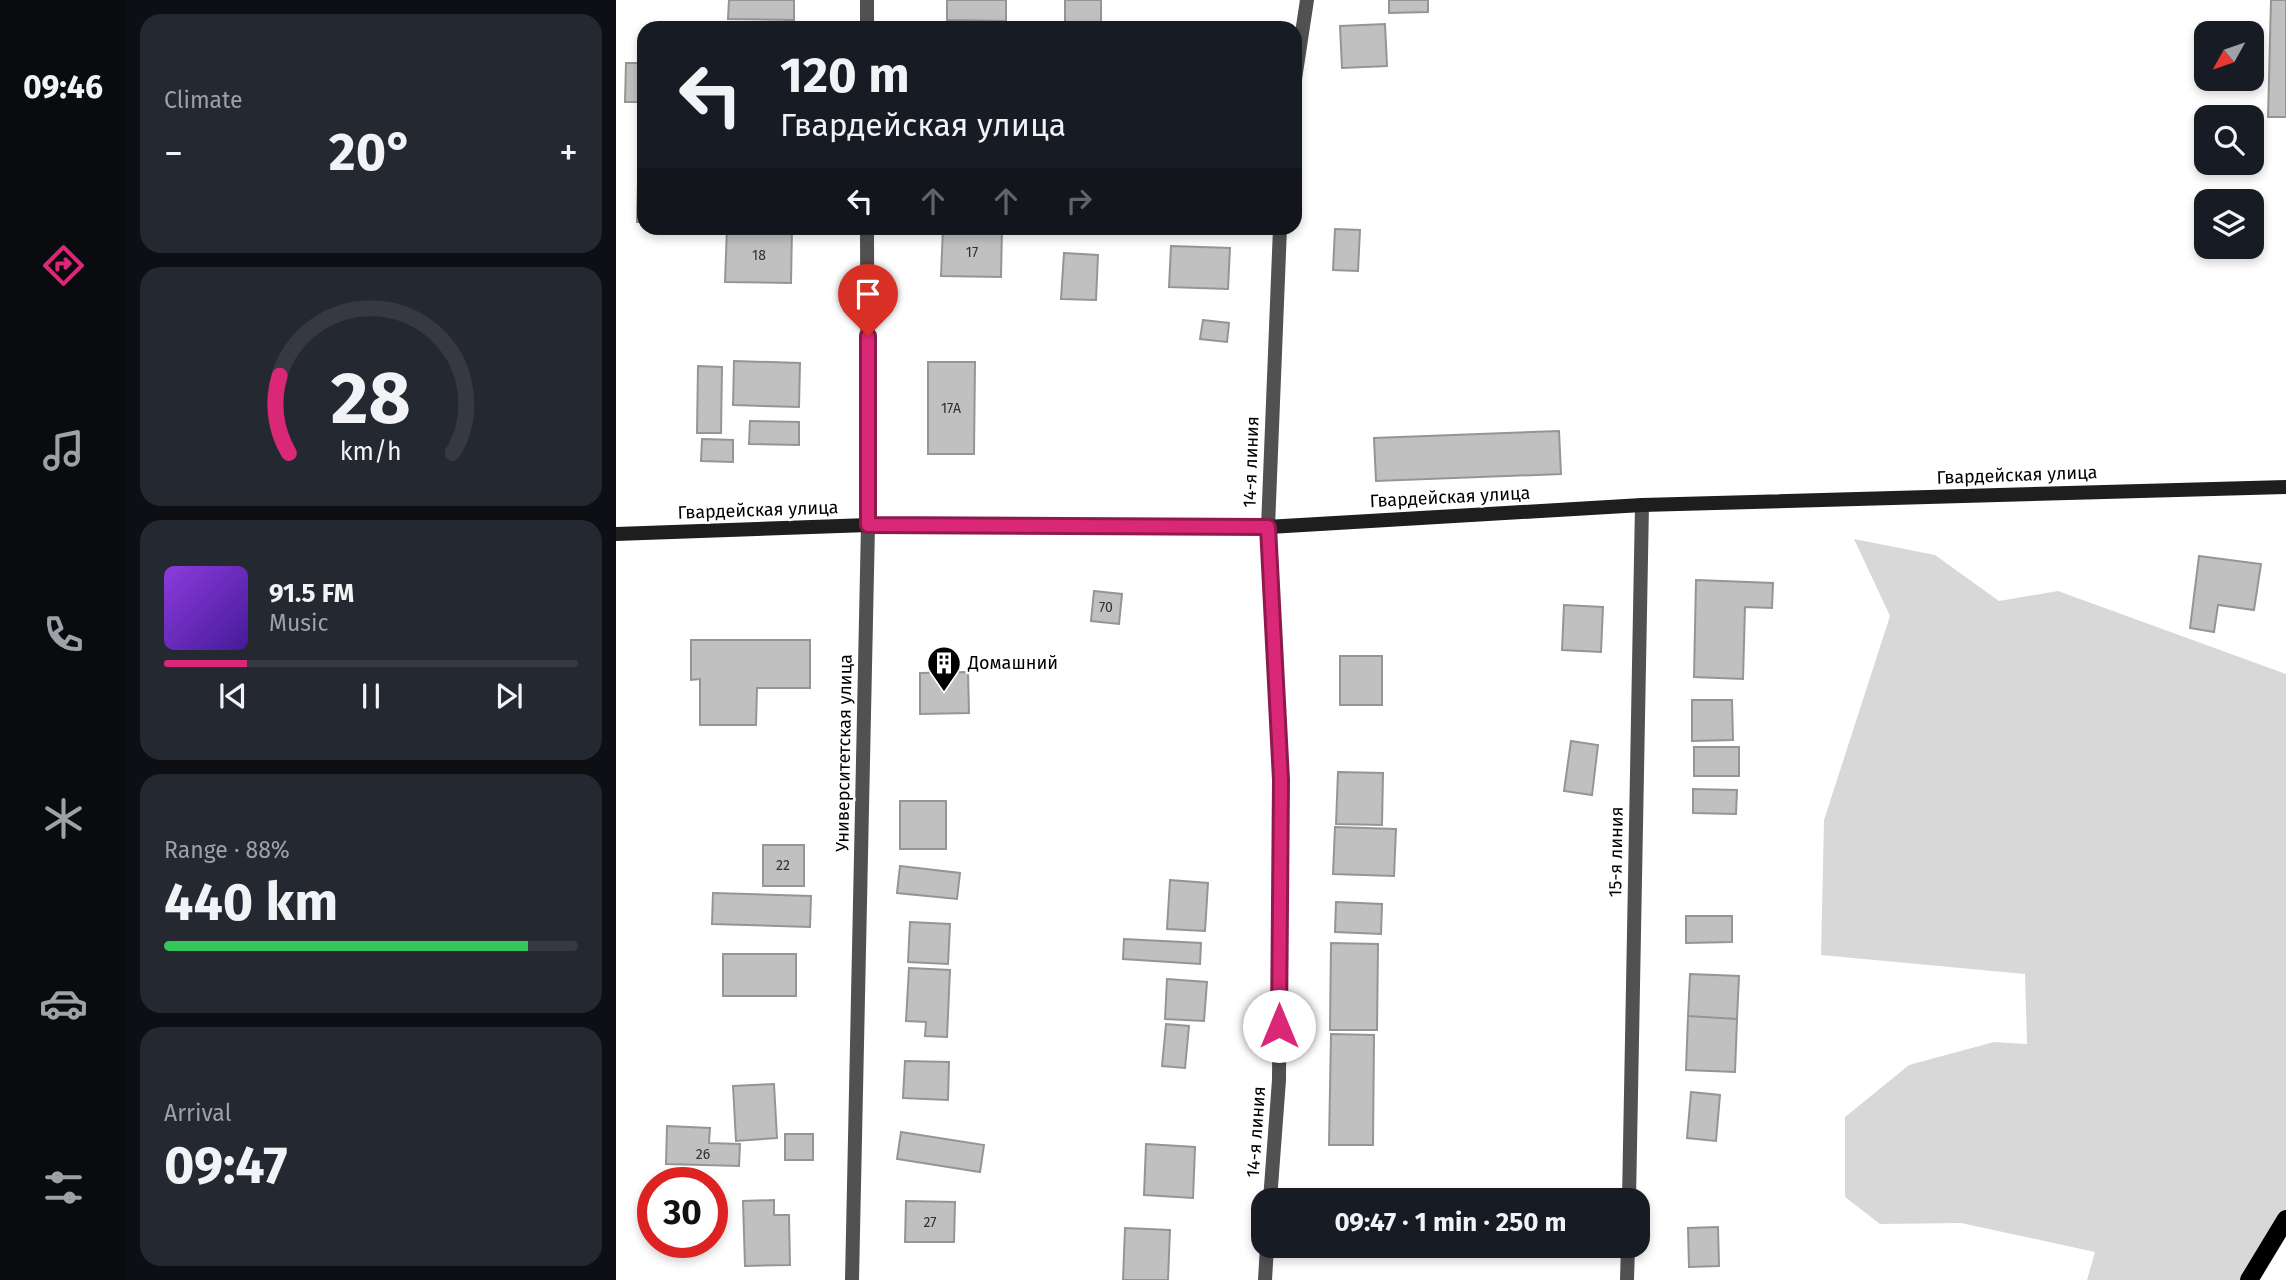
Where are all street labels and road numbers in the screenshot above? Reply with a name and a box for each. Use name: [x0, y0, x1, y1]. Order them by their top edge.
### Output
street label: 14-я линия: [1238, 416, 1264, 508]
street label: Гвардейская улица: [1936, 461, 2098, 489]
street label: Гвардейская улица: [1369, 482, 1531, 512]
street label: Гвардейская улица: [677, 496, 839, 524]
street label: Университетская улица: [831, 654, 857, 852]
street label: 15-я линия: [1604, 806, 1628, 898]
street label: 14-я линия: [1242, 1086, 1270, 1178]

